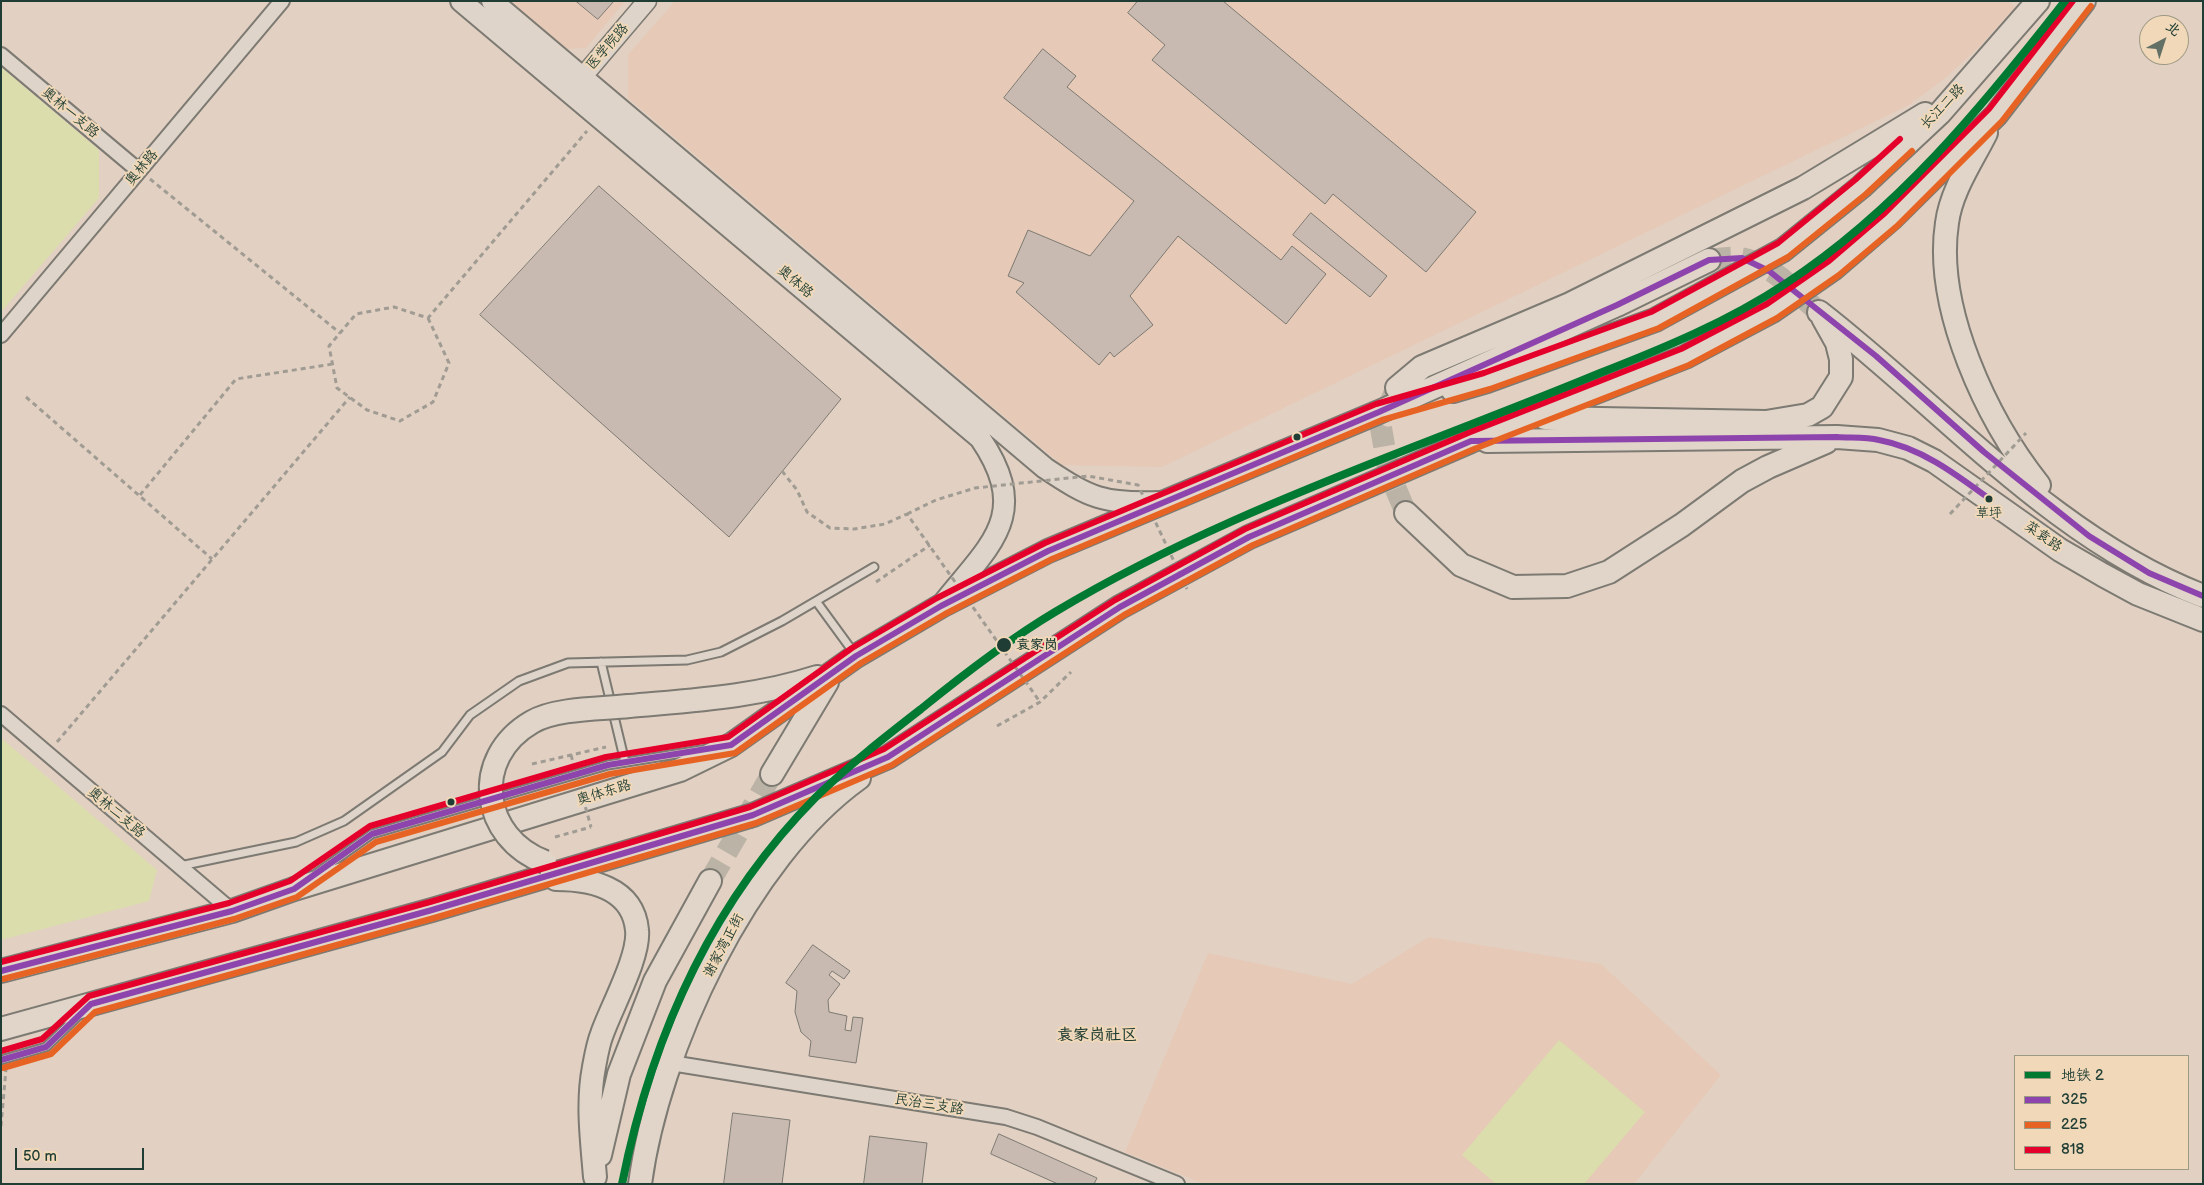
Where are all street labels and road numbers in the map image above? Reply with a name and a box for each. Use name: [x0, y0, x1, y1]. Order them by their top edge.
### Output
street label: 医学院路: [583, 20, 633, 74]
street label: 长江二路: [1918, 81, 1968, 133]
street label: 奥林一支路: [38, 84, 102, 142]
street label: 奥林路: [122, 147, 162, 189]
street label: 奥体路: [774, 262, 816, 302]
street label: 菜袁路: [2021, 518, 2065, 556]
street label: 奥体东路: [575, 777, 633, 809]
street label: 奥林二支路: [84, 784, 148, 842]
street label: 谢家湾正街: [700, 911, 748, 981]
street label: 民治三支路: [893, 1091, 965, 1119]

